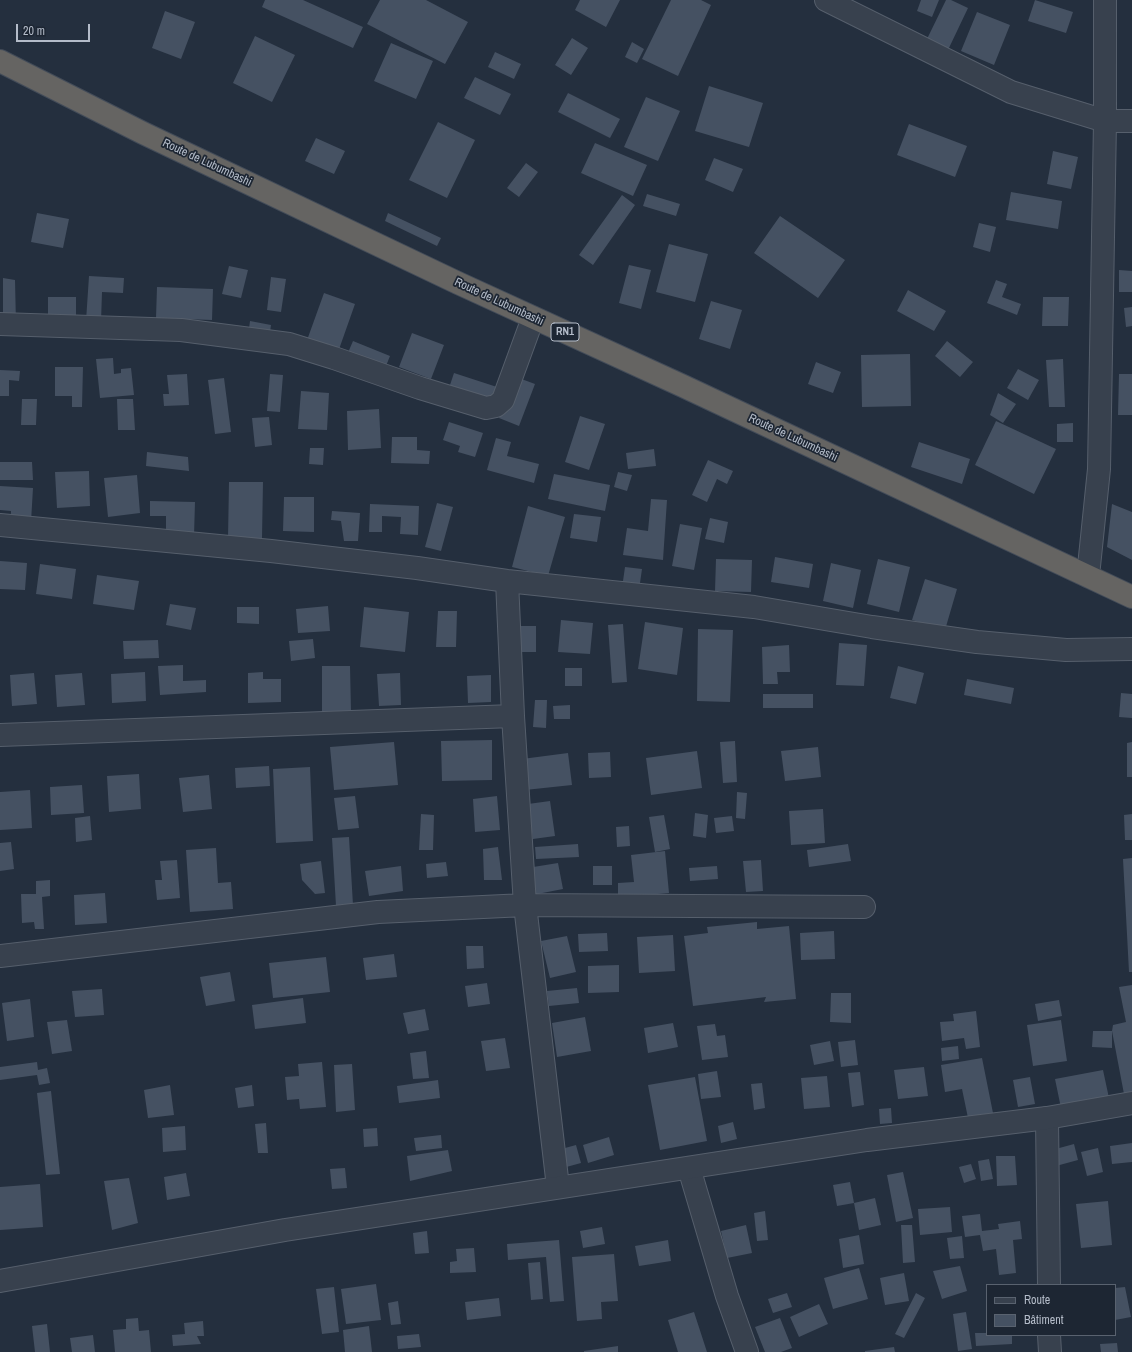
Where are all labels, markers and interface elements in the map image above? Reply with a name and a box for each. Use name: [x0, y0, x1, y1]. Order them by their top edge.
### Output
scale bar: [18, 16, 92, 42]
text: 20 m: [23, 23, 45, 39]
street label: Route de Lubumbashi: [160, 136, 254, 190]
street label: Route de Lubumbashi: [452, 275, 546, 329]
road number: RN1: [551, 323, 579, 341]
street label: Route de Lubumbashi: [746, 411, 840, 465]
legend: [986, 1284, 1116, 1336]
text: Route: [1024, 1292, 1050, 1308]
text: Bâtiment: [1024, 1312, 1063, 1328]

